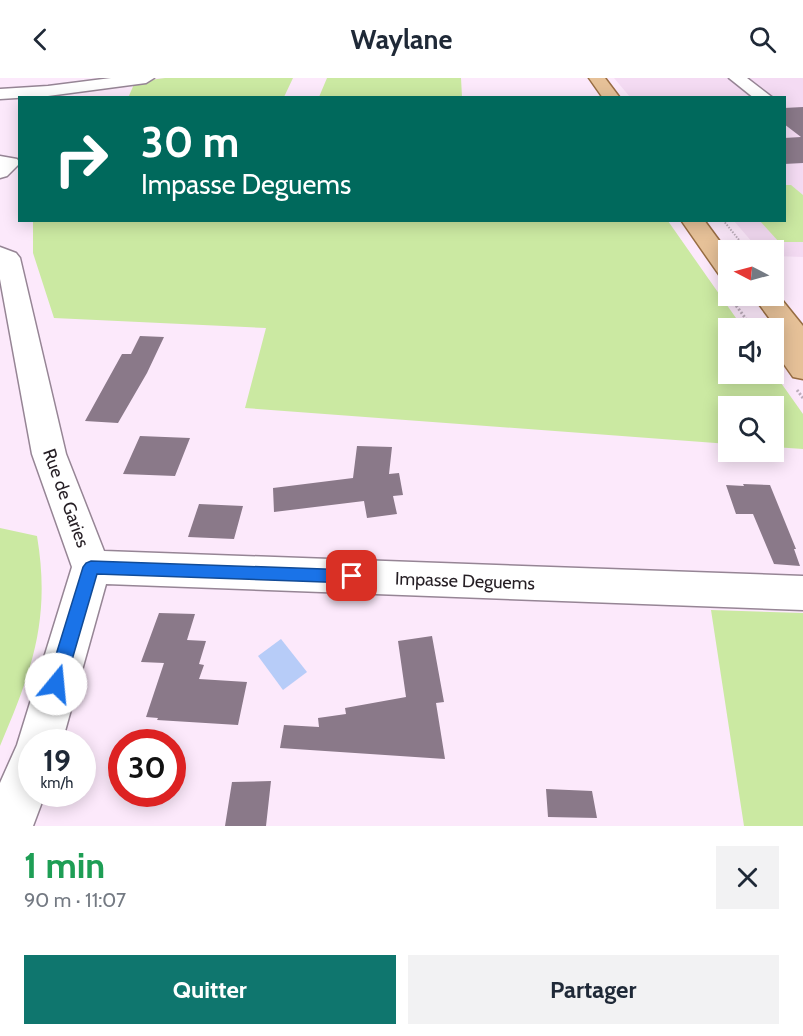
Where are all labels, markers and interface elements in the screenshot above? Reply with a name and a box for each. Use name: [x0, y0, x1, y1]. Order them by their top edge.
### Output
icon: back: [24, 23, 57, 56]
text: Waylane: [351, 23, 452, 56]
icon: search: [746, 23, 779, 56]
text: 30 m: [141, 116, 239, 168]
icon: right: [42, 120, 120, 198]
text: Impasse Deguems: [141, 168, 351, 201]
north arrow: [718, 240, 784, 306]
map controls: [718, 240, 784, 462]
button: sound: [718, 318, 784, 384]
button: search: [718, 396, 784, 462]
street label: Rue de Garies: [38, 446, 94, 550]
pin: [326, 550, 377, 601]
icon: arrive: [335, 559, 368, 592]
street label: Impasse Deguems: [395, 568, 535, 594]
position arrow: [24, 652, 88, 716]
speed limit sign: 30: [108, 729, 186, 807]
text: 19: [43, 742, 71, 779]
text: km/h: [41, 774, 73, 792]
text: 1 min: [24, 843, 105, 887]
button: close: [716, 846, 779, 909]
text: 90 m · 11:07: [24, 888, 126, 912]
button: Quitter: [24, 955, 396, 1024]
button: Partager: [408, 955, 779, 1024]

